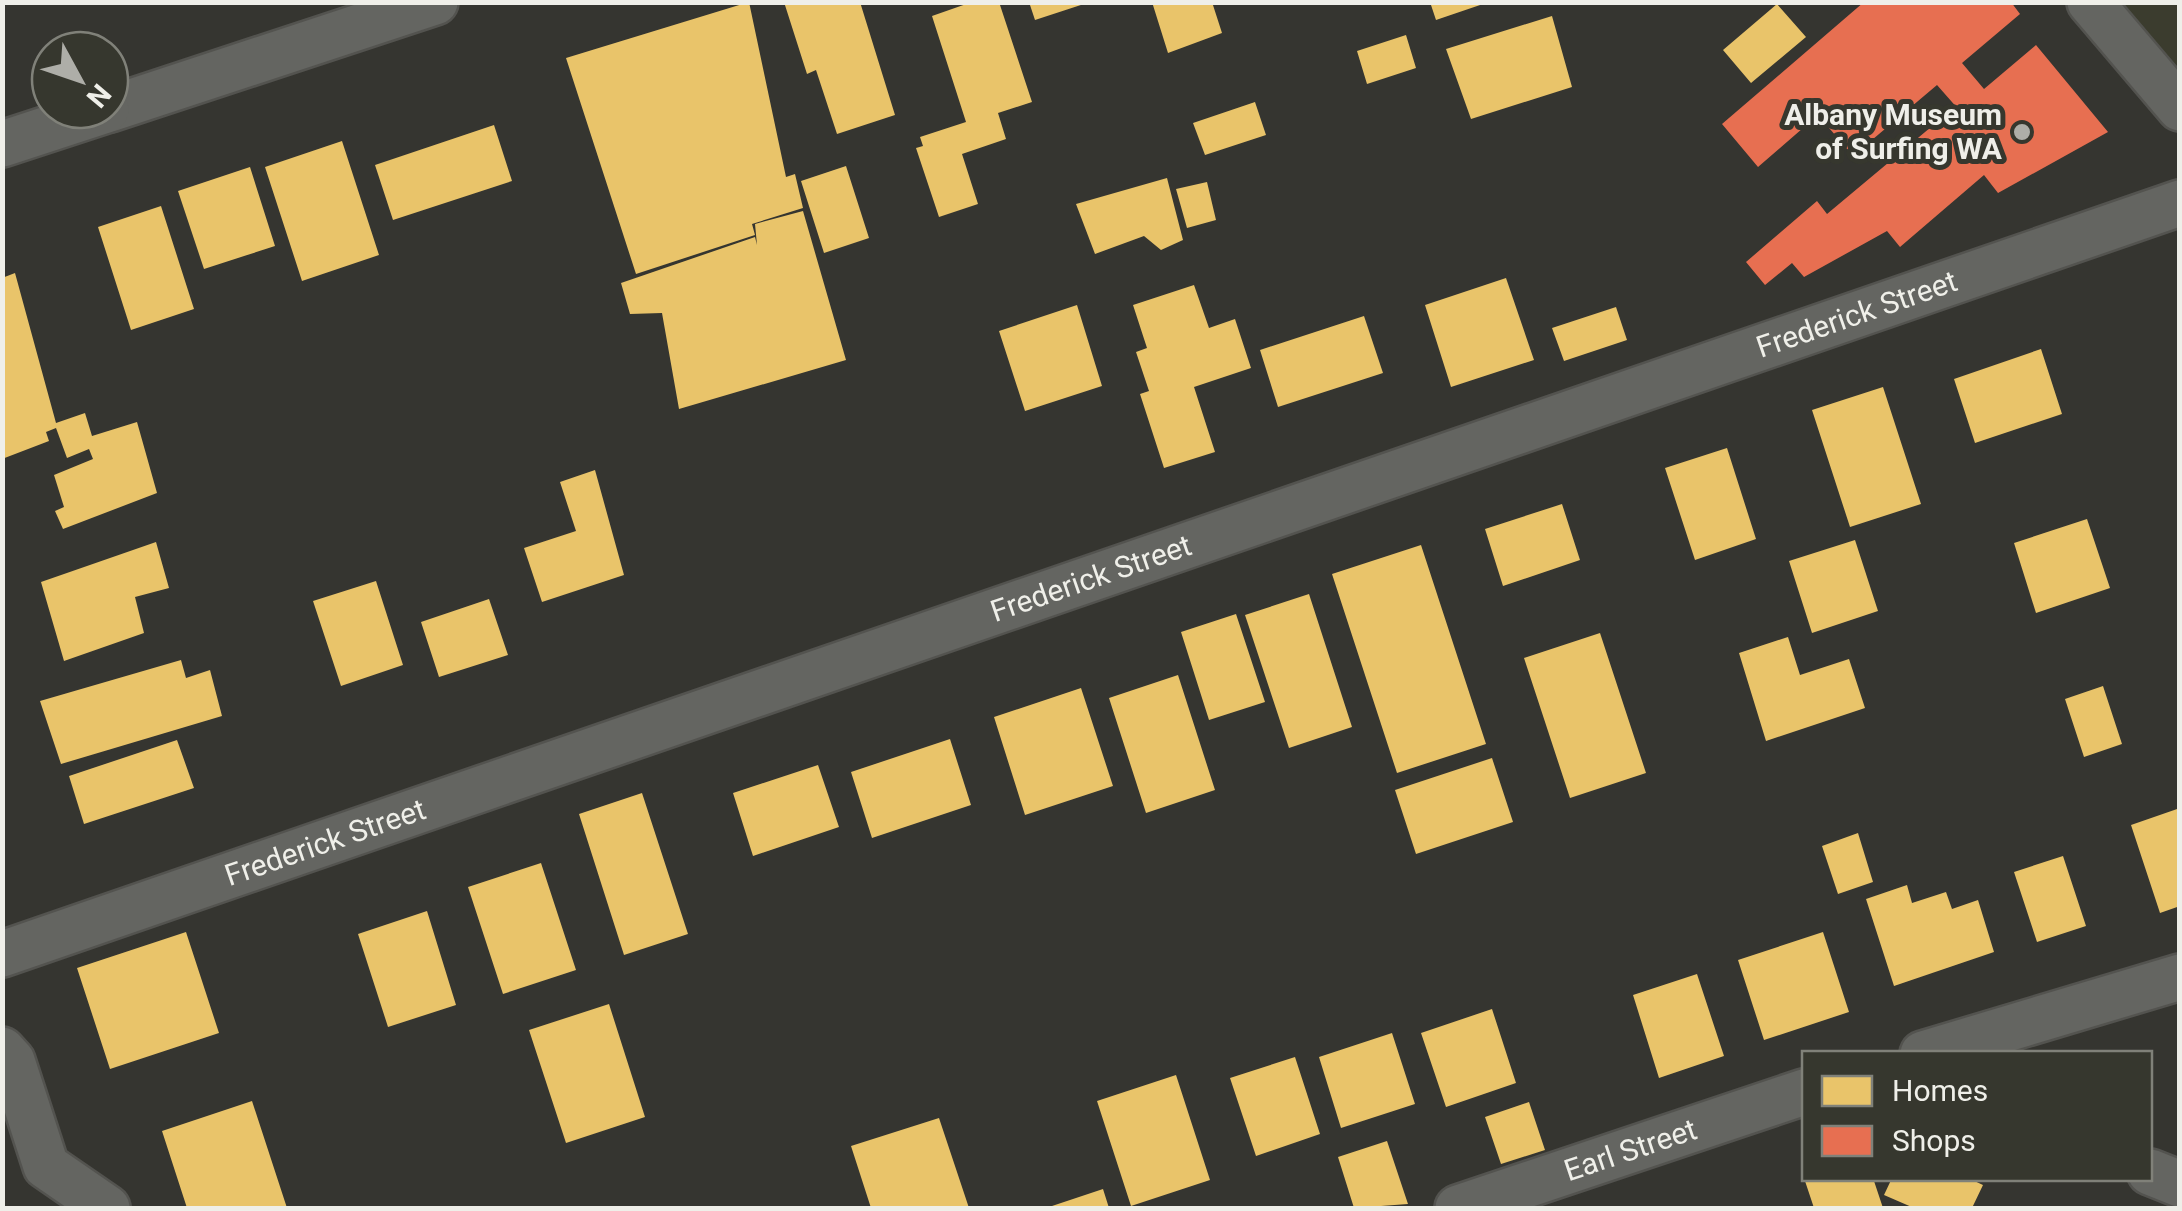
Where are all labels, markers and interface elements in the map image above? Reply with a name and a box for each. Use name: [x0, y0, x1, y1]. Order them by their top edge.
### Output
north arrow: [30, 30, 130, 130]
text: N: [80, 78, 118, 114]
place label: Albany Museum of Surfing WA: [1784, 97, 2003, 166]
marker: Albany Museum of Surfing WA: [2011, 121, 2033, 143]
street label: Frederick Street: [1752, 263, 1962, 365]
street label: Frederick Street: [986, 527, 1196, 629]
street label: Frederick Street: [220, 791, 430, 893]
legend: [1802, 1051, 2152, 1181]
text: Homes: [1892, 1073, 1988, 1108]
street label: Earl Street: [1560, 1111, 1701, 1188]
text: Shops: [1892, 1123, 1976, 1158]

